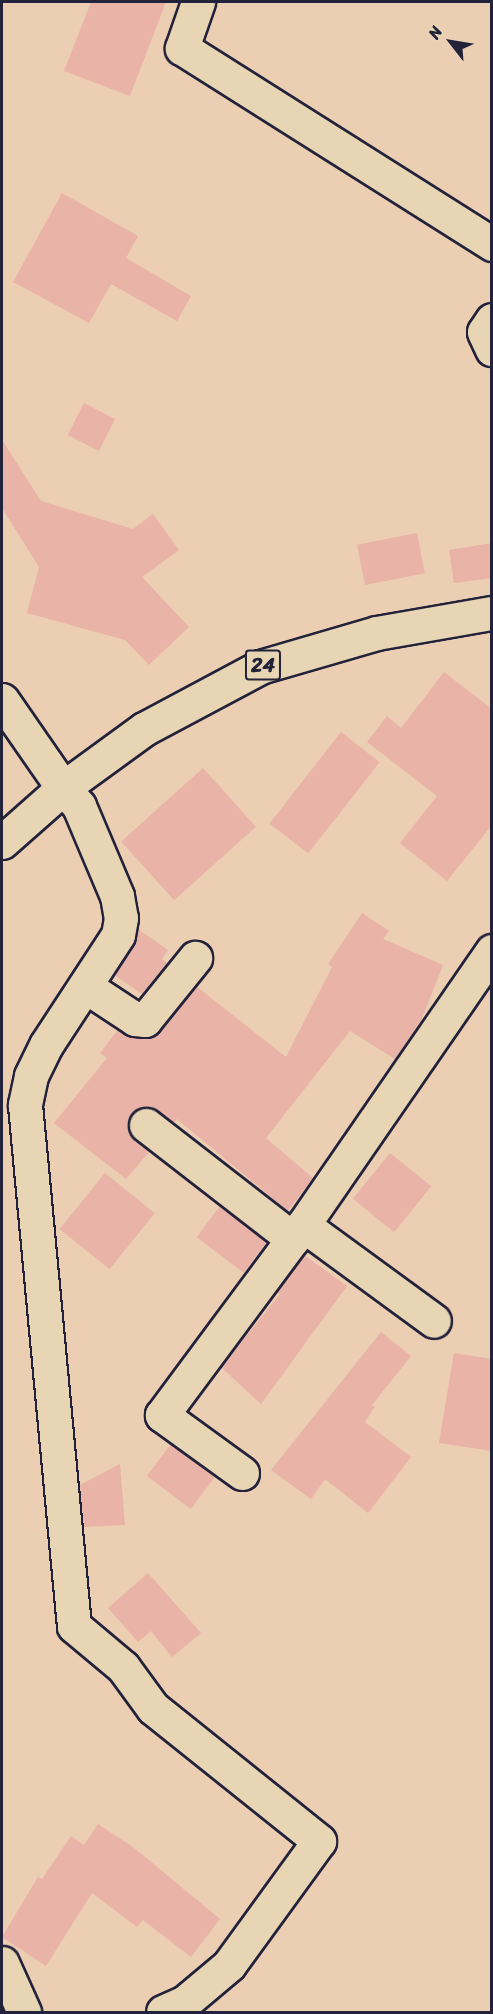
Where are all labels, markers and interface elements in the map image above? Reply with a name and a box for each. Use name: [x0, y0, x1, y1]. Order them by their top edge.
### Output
north arrow: [421, 12, 481, 72]
text: N: [420, 20, 450, 45]
road number: 24: [244, 648, 282, 682]

